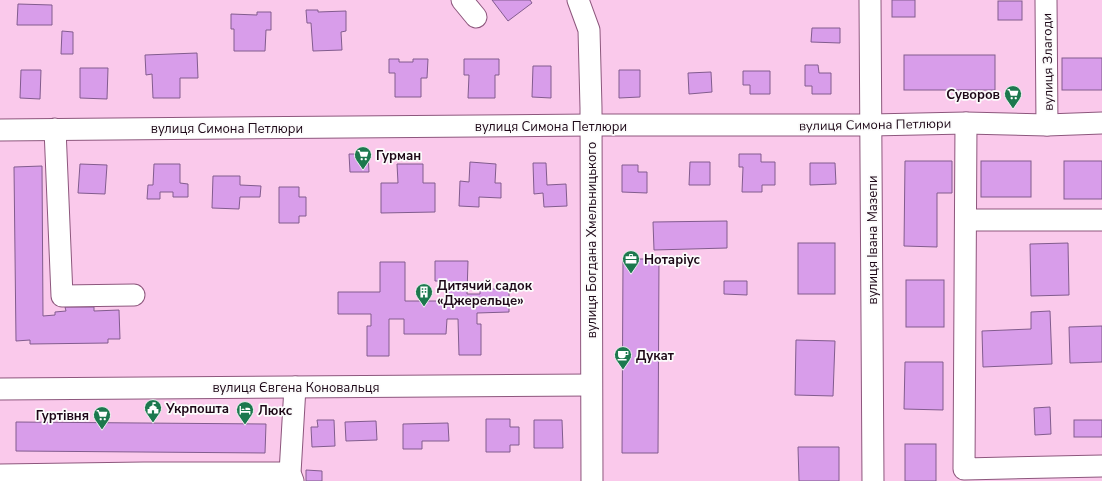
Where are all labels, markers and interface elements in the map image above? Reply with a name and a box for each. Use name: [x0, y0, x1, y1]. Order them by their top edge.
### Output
street label: вулиця Злагоди: [1038, 13, 1058, 111]
supermarket icon: Суворов: [1003, 84, 1023, 109]
place label: Суворов: [946, 86, 1000, 104]
street label: вулиця Симона Петлюри: [799, 115, 951, 135]
street label: вулиця Симона Петлюри: [475, 118, 627, 136]
street label: вулиця Симона Петлюри: [151, 120, 303, 138]
street label: вулиця Богдана Хмельницького: [583, 142, 601, 338]
supermarket icon: Гурман: [353, 145, 373, 170]
place label: Гурман: [376, 147, 421, 165]
street label: вулиця Івана Мазепи: [864, 176, 882, 304]
office icon: Нотаріус: [621, 249, 641, 274]
place label: Нотаріус: [644, 251, 701, 269]
place label: Дитячий садок «Джерельце»: [437, 277, 533, 310]
building icon: Дитячий садок «Джерельце»: [414, 282, 434, 307]
cafe icon: Дукат: [613, 345, 633, 370]
place label: Дукат: [636, 347, 675, 365]
street label: вулиця Євгена Коновальця: [212, 379, 380, 397]
public building icon: Укрпошта: [143, 398, 163, 423]
place label: Укрпошта: [165, 400, 229, 418]
hotel icon: Люкс: [235, 400, 255, 425]
place label: Люкс: [258, 402, 293, 420]
supermarket icon: Гуртівня: [92, 405, 112, 430]
place label: Гуртівня: [36, 407, 89, 425]

